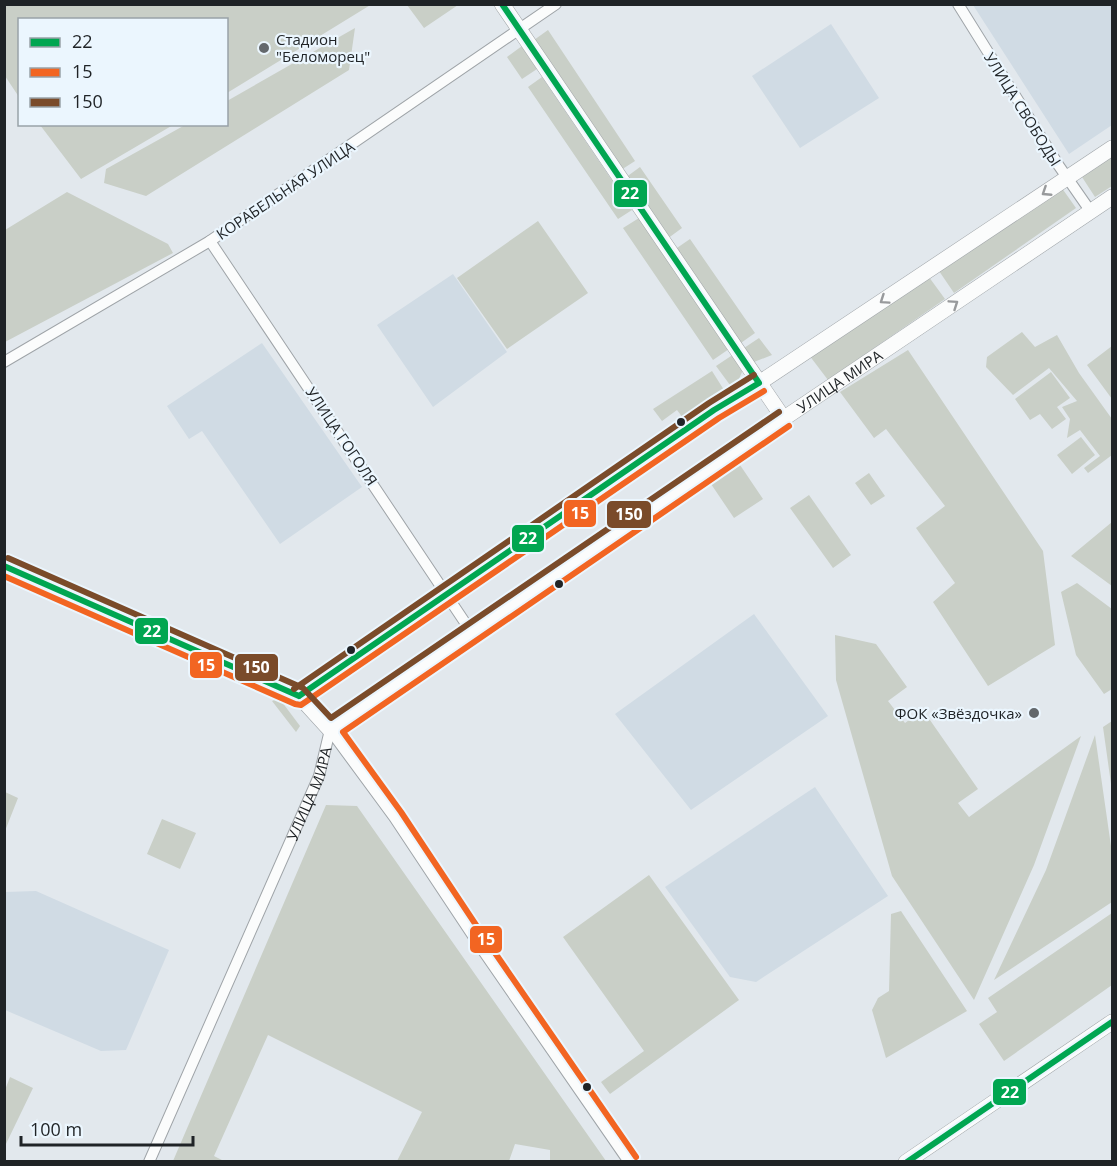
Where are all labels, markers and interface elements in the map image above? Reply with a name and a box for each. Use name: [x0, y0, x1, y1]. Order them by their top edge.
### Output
legend: [18, 18, 228, 126]
text: 22: [72, 29, 93, 53]
place label: Стадион "Беломорец": [276, 29, 370, 66]
marker: Стадион "Беломорец": [257, 41, 271, 55]
street label: УЛИЦА СВОБОДЫ: [980, 48, 1066, 170]
text: 15: [72, 59, 93, 83]
text: 150: [72, 89, 103, 113]
street label: КОРАБЕЛЬНАЯ УЛИЦА: [212, 136, 358, 244]
line badge: 22: [613, 179, 648, 208]
text: 22: [621, 182, 639, 204]
one-way arrow: [1042, 185, 1053, 196]
one-way arrow: [879, 293, 890, 304]
one-way arrow: [947, 300, 958, 311]
street label: УЛИЦА МИРА: [793, 345, 887, 417]
street label: УЛИЦА ГОГОЛЯ: [302, 383, 382, 489]
unlabelled marker: [675, 416, 687, 428]
line badge: 15: [563, 499, 597, 528]
line badge: 150: [606, 500, 652, 529]
text: 15: [571, 502, 589, 524]
text: 150: [615, 503, 643, 525]
line badge: 22: [511, 524, 545, 553]
text: 22: [519, 527, 537, 549]
unlabelled marker: [553, 578, 565, 590]
line badge: 22: [134, 617, 169, 645]
text: 22: [143, 620, 161, 642]
unlabelled marker: [345, 644, 357, 656]
line badge: 15: [189, 651, 223, 679]
line badge: 150: [234, 653, 279, 682]
text: 15: [197, 654, 215, 676]
text: 150: [242, 656, 270, 678]
place label: ФОК «Звёздочка»: [895, 703, 1022, 723]
marker: ФОК «Звёздочка»: [1027, 706, 1041, 720]
street label: УЛИЦА МИРА: [282, 744, 336, 843]
line badge: 15: [469, 925, 503, 954]
text: 15: [477, 928, 495, 950]
line badge: 22: [992, 1078, 1027, 1106]
unlabelled marker: [581, 1081, 593, 1093]
text: 22: [1001, 1081, 1019, 1103]
scale bar: [21, 1109, 194, 1147]
text: 100 m: [30, 1117, 82, 1141]

